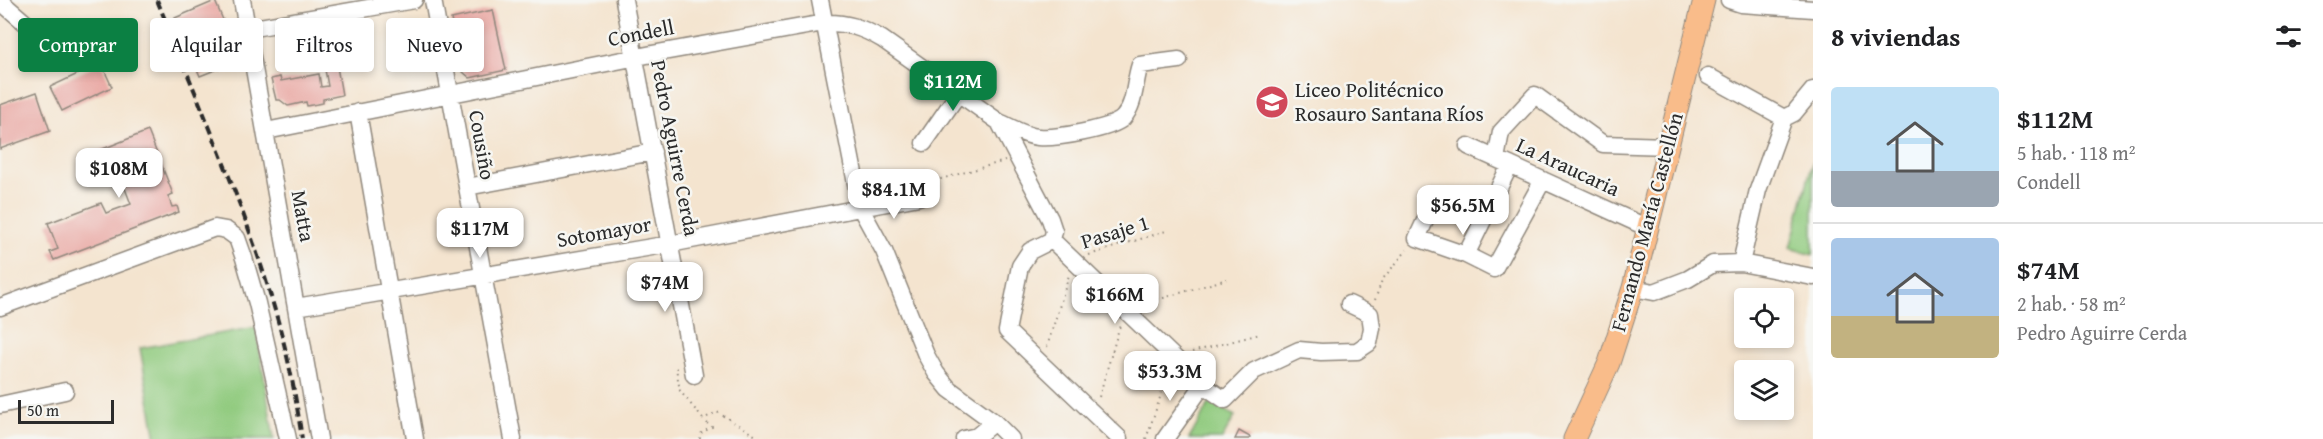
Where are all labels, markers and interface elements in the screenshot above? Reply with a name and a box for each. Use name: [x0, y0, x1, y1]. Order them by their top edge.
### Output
street label: Condell: [605, 11, 677, 54]
text: 8 viviendas: [1831, 17, 1961, 56]
chip: Comprar: [18, 18, 138, 72]
chip: Alquilar: [150, 18, 263, 72]
chip: Filtros: [275, 18, 374, 72]
chip: Nuevo: [386, 18, 484, 72]
icon: filters: [2272, 20, 2305, 53]
street label: Pedro Aguirre Cerda: [643, 57, 708, 239]
pin: $112M: [911, 61, 995, 112]
text: $112M: [924, 66, 982, 95]
place label: Liceo Politécnico Rosauro Santana Ríos: [1295, 74, 1484, 129]
school or university icon: Liceo Politécnico Rosauro Santana Ríos: [1254, 84, 1290, 120]
text: $112M: [2017, 99, 2093, 138]
street label: Cousiño: [461, 108, 504, 182]
street label: Fernando María Castellón: [1602, 109, 1691, 335]
icon: home: [1879, 111, 1951, 183]
street label: La Araucaria: [1511, 129, 1625, 204]
text: 5 hab. · 118 m²: [2017, 138, 2135, 167]
pin: $108M: [77, 148, 161, 199]
text: $108M: [90, 153, 148, 182]
text: Condell: [2017, 167, 2081, 196]
pin: $84.1M: [845, 169, 943, 220]
text: $84.1M: [862, 174, 926, 203]
pin: $56.5M: [1414, 185, 1512, 236]
street label: Matta: [284, 188, 323, 244]
text: $56.5M: [1431, 190, 1495, 219]
street label: Pasaje 1: [1077, 207, 1153, 257]
pin: $117M: [438, 208, 522, 259]
street label: Sotomayor: [554, 208, 654, 255]
text: $117M: [451, 213, 509, 242]
text: $74M: [2017, 250, 2080, 289]
pin: $74M: [629, 262, 701, 313]
icon: home: [1879, 262, 1951, 334]
text: $74M: [641, 267, 689, 296]
pin: $166M: [1073, 274, 1157, 325]
text: $166M: [1086, 279, 1144, 308]
map controls: [1734, 288, 1794, 420]
button: locate: [1734, 288, 1794, 348]
text: 2 hab. · 58 m²: [2017, 289, 2126, 318]
text: Pedro Aguirre Cerda: [2017, 318, 2187, 347]
pin: $53.3M: [1121, 351, 1219, 402]
text: $53.3M: [1138, 356, 1202, 385]
button: layers: [1734, 360, 1794, 420]
scale bar: [18, 397, 114, 424]
text: 50 m: [27, 398, 59, 422]

